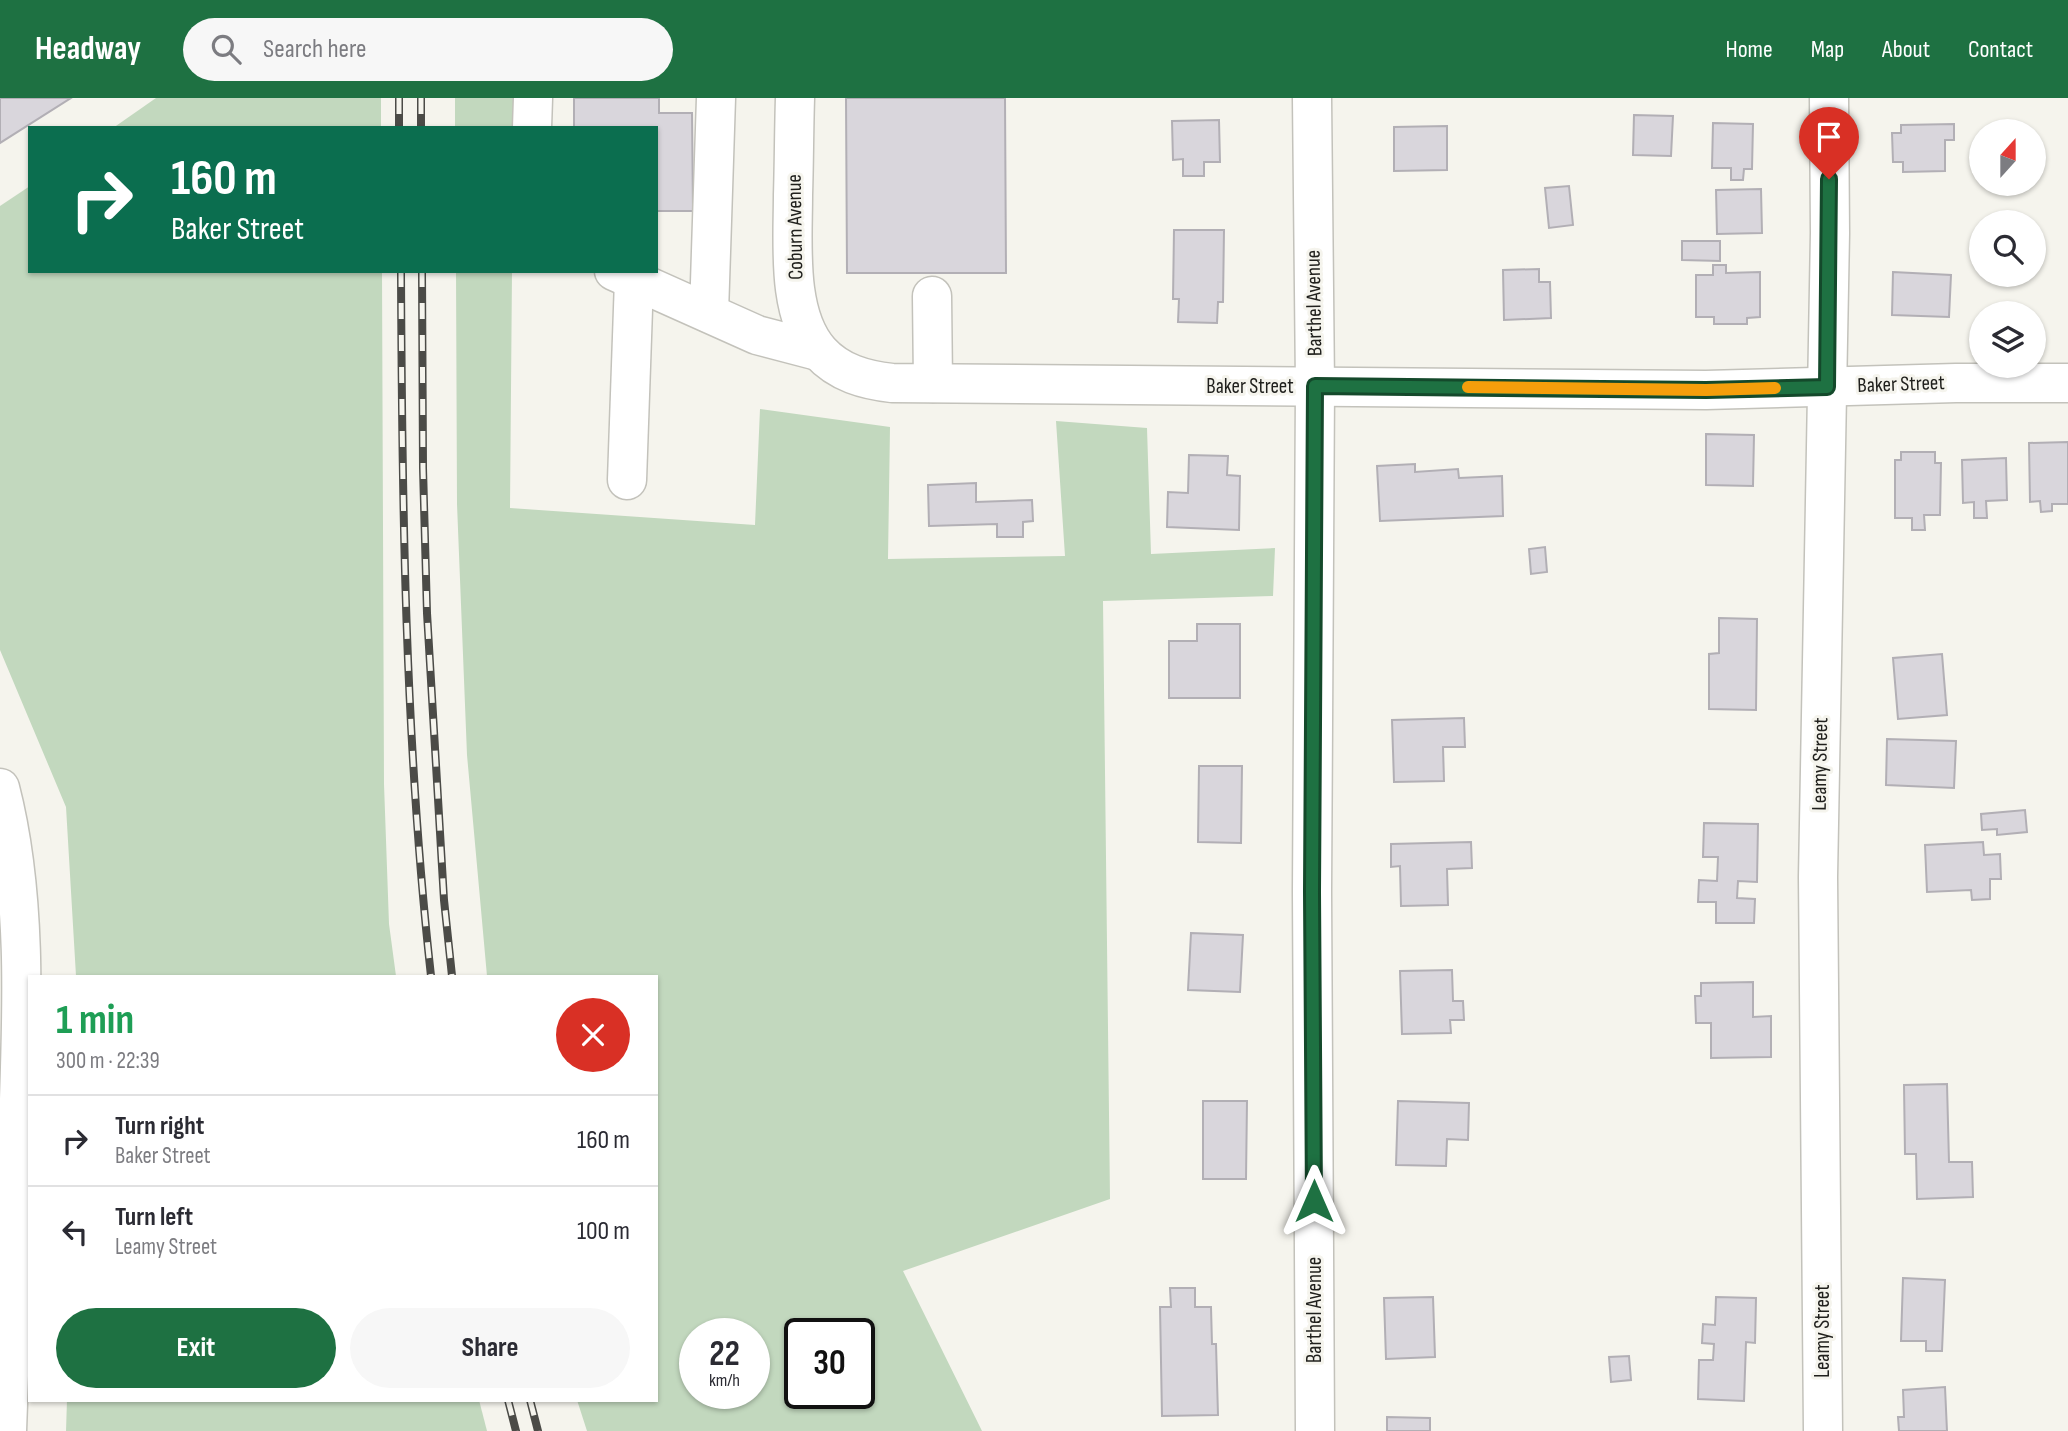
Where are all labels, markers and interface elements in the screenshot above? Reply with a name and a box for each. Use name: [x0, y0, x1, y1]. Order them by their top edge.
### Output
search box: [183, 18, 673, 81]
text: Headway: [35, 29, 141, 69]
icon: search: [207, 30, 245, 68]
text: Search here: [263, 34, 366, 65]
text: Home: [1725, 35, 1773, 64]
text: Map: [1811, 35, 1844, 64]
text: About: [1882, 35, 1930, 64]
text: Contact: [1968, 35, 2033, 64]
pin: [1799, 107, 1859, 179]
icon: arrive: [1810, 118, 1848, 156]
north arrow: [1969, 119, 2046, 196]
map controls: [1969, 119, 2046, 378]
text: 160 m: [171, 150, 277, 209]
icon: right: [56, 154, 147, 245]
street label: Coburn Avenue: [782, 174, 808, 280]
text: Baker Street: [171, 210, 304, 249]
button: search: [1969, 210, 2046, 287]
street label: Barthel Avenue: [1301, 250, 1327, 356]
button: layers: [1969, 301, 2046, 378]
street label: Baker Street: [1857, 370, 1945, 398]
street label: Baker Street: [1206, 374, 1294, 399]
street label: Leamy Street: [1807, 717, 1833, 811]
text: 1 min: [56, 995, 134, 1046]
button: close: [556, 998, 630, 1072]
text: 300 m · 22:39: [56, 1047, 160, 1075]
text: Turn right: [115, 1111, 204, 1142]
icon: right: [56, 1122, 94, 1160]
text: 160 m: [577, 1125, 630, 1156]
text: Baker Street: [115, 1142, 211, 1170]
position arrow: [1277, 1164, 1351, 1238]
text: Turn left: [115, 1202, 193, 1233]
icon: left: [56, 1213, 94, 1251]
text: 100 m: [577, 1216, 630, 1247]
text: Leamy Street: [115, 1233, 217, 1261]
street label: Barthel Avenue: [1302, 1257, 1327, 1363]
street label: Leamy Street: [1810, 1284, 1835, 1378]
button: Exit: [56, 1308, 336, 1388]
button: Share: [350, 1308, 630, 1388]
speed limit sign: 30: [784, 1318, 875, 1409]
text: 22: [709, 1333, 740, 1376]
text: km/h: [709, 1370, 740, 1391]

